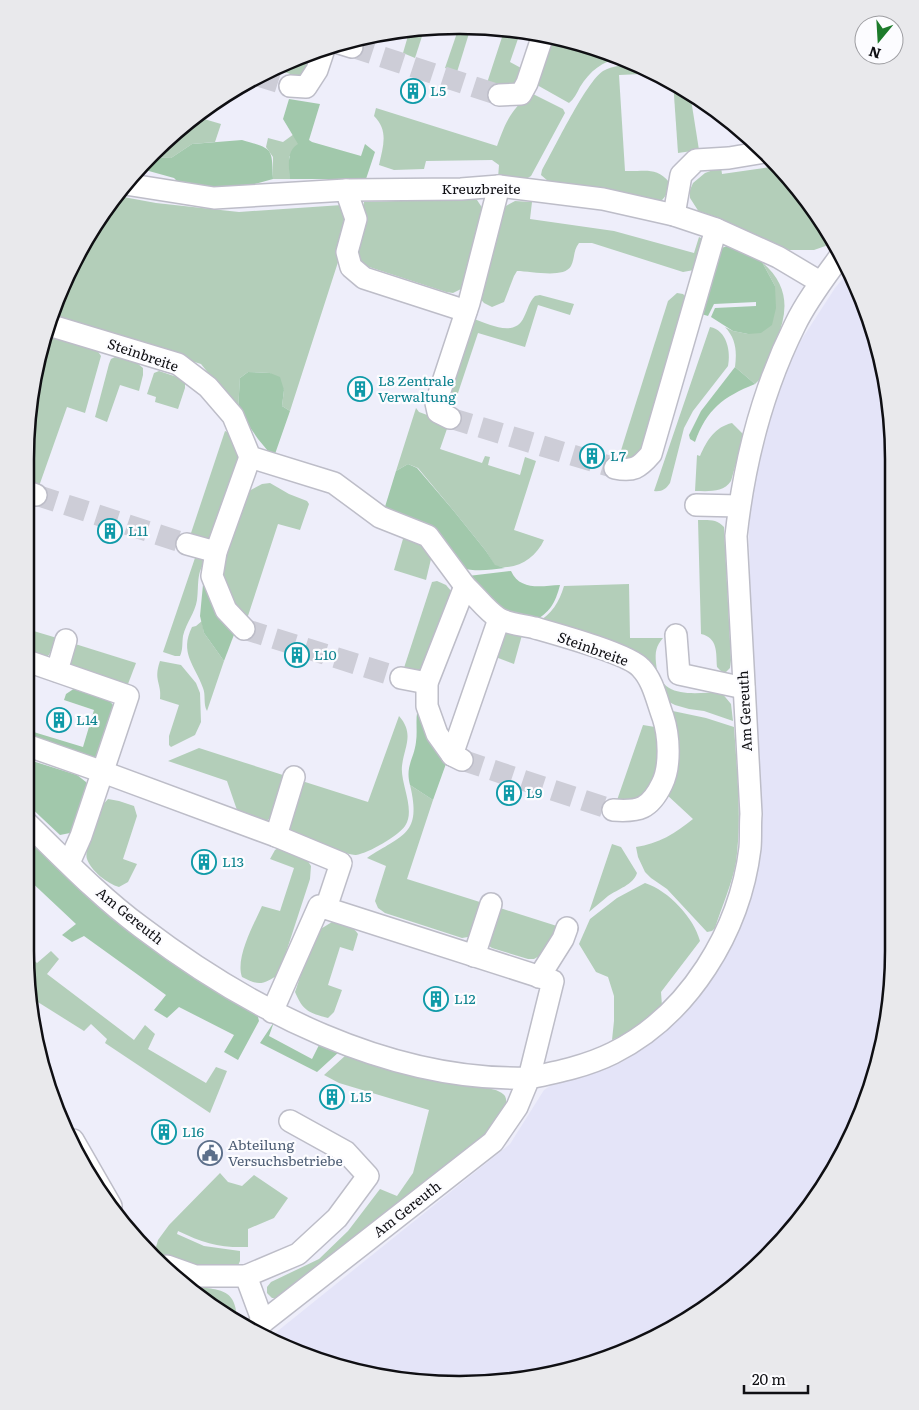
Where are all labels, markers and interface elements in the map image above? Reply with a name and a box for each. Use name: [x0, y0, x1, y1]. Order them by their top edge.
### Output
north arrow: [854, 15, 904, 65]
text: N: [866, 42, 883, 65]
building icon: L5: [400, 78, 426, 104]
place label: L5: [430, 80, 446, 100]
street label: Kreuzbreite: [441, 178, 521, 198]
street label: Steinbreite: [105, 333, 181, 376]
place label: L8 Zentrale Verwaltung: [378, 370, 456, 406]
building icon: L8 Zentrale Verwaltung: [347, 376, 373, 402]
building icon: L7: [579, 443, 605, 469]
place label: L7: [610, 445, 626, 465]
building icon: L11: [97, 518, 123, 544]
place label: L11: [128, 520, 149, 540]
street label: Steinbreite: [555, 626, 631, 670]
building icon: L10: [284, 642, 310, 668]
place label: L10: [314, 644, 337, 664]
street label: Am Gereuth: [732, 670, 756, 752]
building icon: L14: [46, 707, 72, 733]
place label: L14: [76, 709, 98, 729]
building icon: L9: [496, 780, 522, 806]
place label: L9: [526, 782, 542, 802]
building icon: L13: [191, 849, 217, 875]
place label: L13: [222, 851, 244, 871]
street label: Am Gereuth: [93, 882, 168, 949]
building icon: L12: [423, 986, 449, 1012]
place label: L12: [454, 988, 476, 1008]
building icon: L15: [319, 1084, 345, 1110]
place label: L15: [350, 1086, 372, 1106]
building icon: L16: [151, 1119, 177, 1145]
place label: L16: [182, 1121, 205, 1141]
place label: Abteilung Versuchsbetriebe: [228, 1134, 343, 1170]
public building icon: Abteilung Versuchsbetriebe: [197, 1140, 223, 1166]
street label: Am Gereuth: [368, 1175, 444, 1241]
scale bar: [744, 1362, 808, 1394]
text: 20 m: [752, 1367, 786, 1390]

